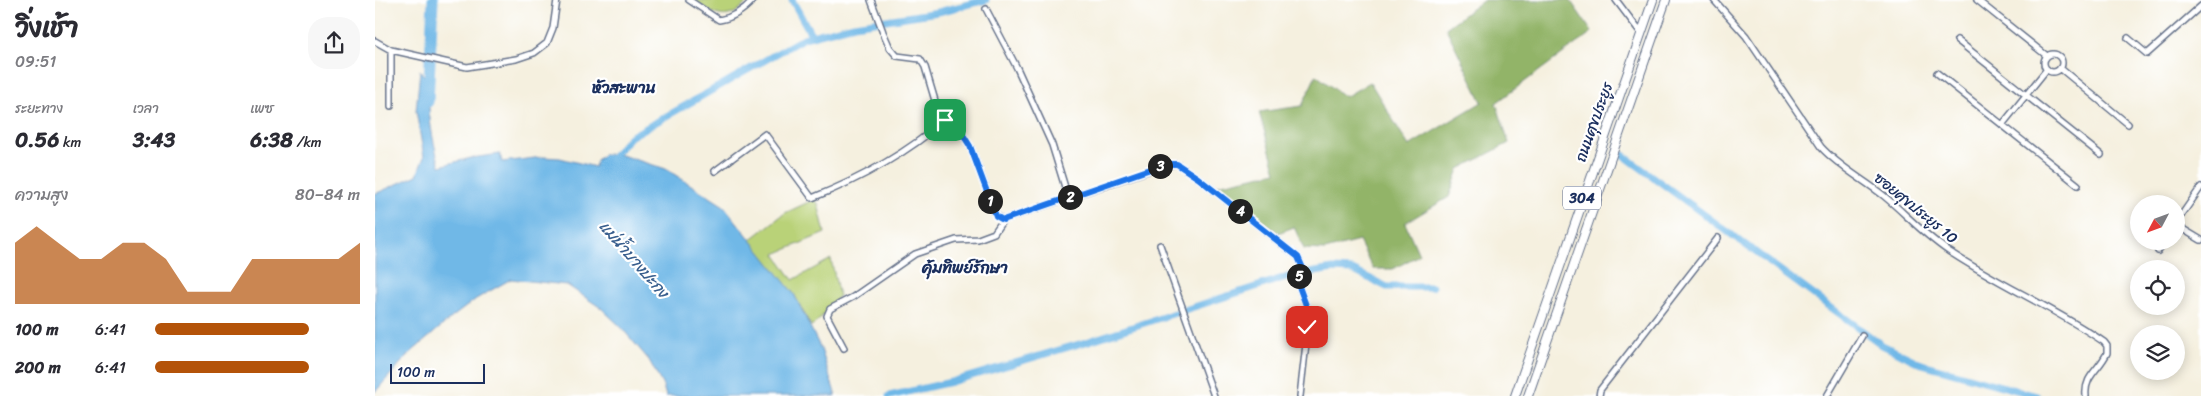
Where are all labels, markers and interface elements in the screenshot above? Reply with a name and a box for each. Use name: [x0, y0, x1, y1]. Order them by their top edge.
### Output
text: วิ่งเช้า: [15, 3, 79, 52]
button: share: [308, 17, 360, 69]
text: 09:51: [15, 47, 56, 76]
district label: หัวสะพาน: [592, 73, 656, 102]
street label: ถนนศุขประยูร: [1568, 77, 1621, 166]
text: ระยะทาง: [15, 96, 63, 121]
text: เวลา: [133, 96, 159, 121]
text: เพซ: [250, 96, 273, 121]
pin: [924, 99, 966, 141]
icon: arrive: [931, 106, 959, 134]
text: 0.56: [15, 121, 59, 159]
text: 3:43: [133, 121, 175, 159]
text: 6:38: [250, 121, 293, 159]
text: km: [59, 130, 81, 155]
text: /km: [293, 130, 322, 155]
pin: 3: [1147, 154, 1173, 178]
text: 3: [1157, 154, 1164, 179]
street label: ซอยศุขประยูร 10: [1868, 166, 1964, 250]
text: ความสูง: [15, 180, 68, 209]
text: 80–84 m: [295, 180, 360, 209]
pin: 2: [1057, 184, 1083, 210]
text: 2: [1066, 185, 1075, 210]
road number: 304: [1563, 187, 1601, 210]
pin: 1: [977, 188, 1003, 214]
text: 1: [987, 189, 994, 214]
north arrow: [2130, 195, 2185, 250]
map controls: [2130, 195, 2185, 380]
pin: 4: [1227, 198, 1253, 224]
text: 4: [1236, 199, 1245, 224]
water label: แม่น้ำบางปะกง: [592, 213, 678, 306]
district label: คุ้มทิพย์รักษา: [921, 253, 1008, 282]
button: locate: [2130, 260, 2185, 315]
pin: 5: [1287, 264, 1311, 288]
text: 5: [1295, 264, 1304, 289]
pin: [1286, 306, 1328, 348]
icon: check: [1293, 313, 1321, 341]
text: 100 m: [15, 315, 59, 344]
text: 6:41: [95, 315, 126, 344]
button: layers: [2130, 325, 2185, 380]
text: 200 m: [15, 353, 61, 382]
text: 6:41: [95, 353, 126, 382]
text: 100 m: [397, 360, 435, 385]
scale bar: [390, 361, 485, 384]

